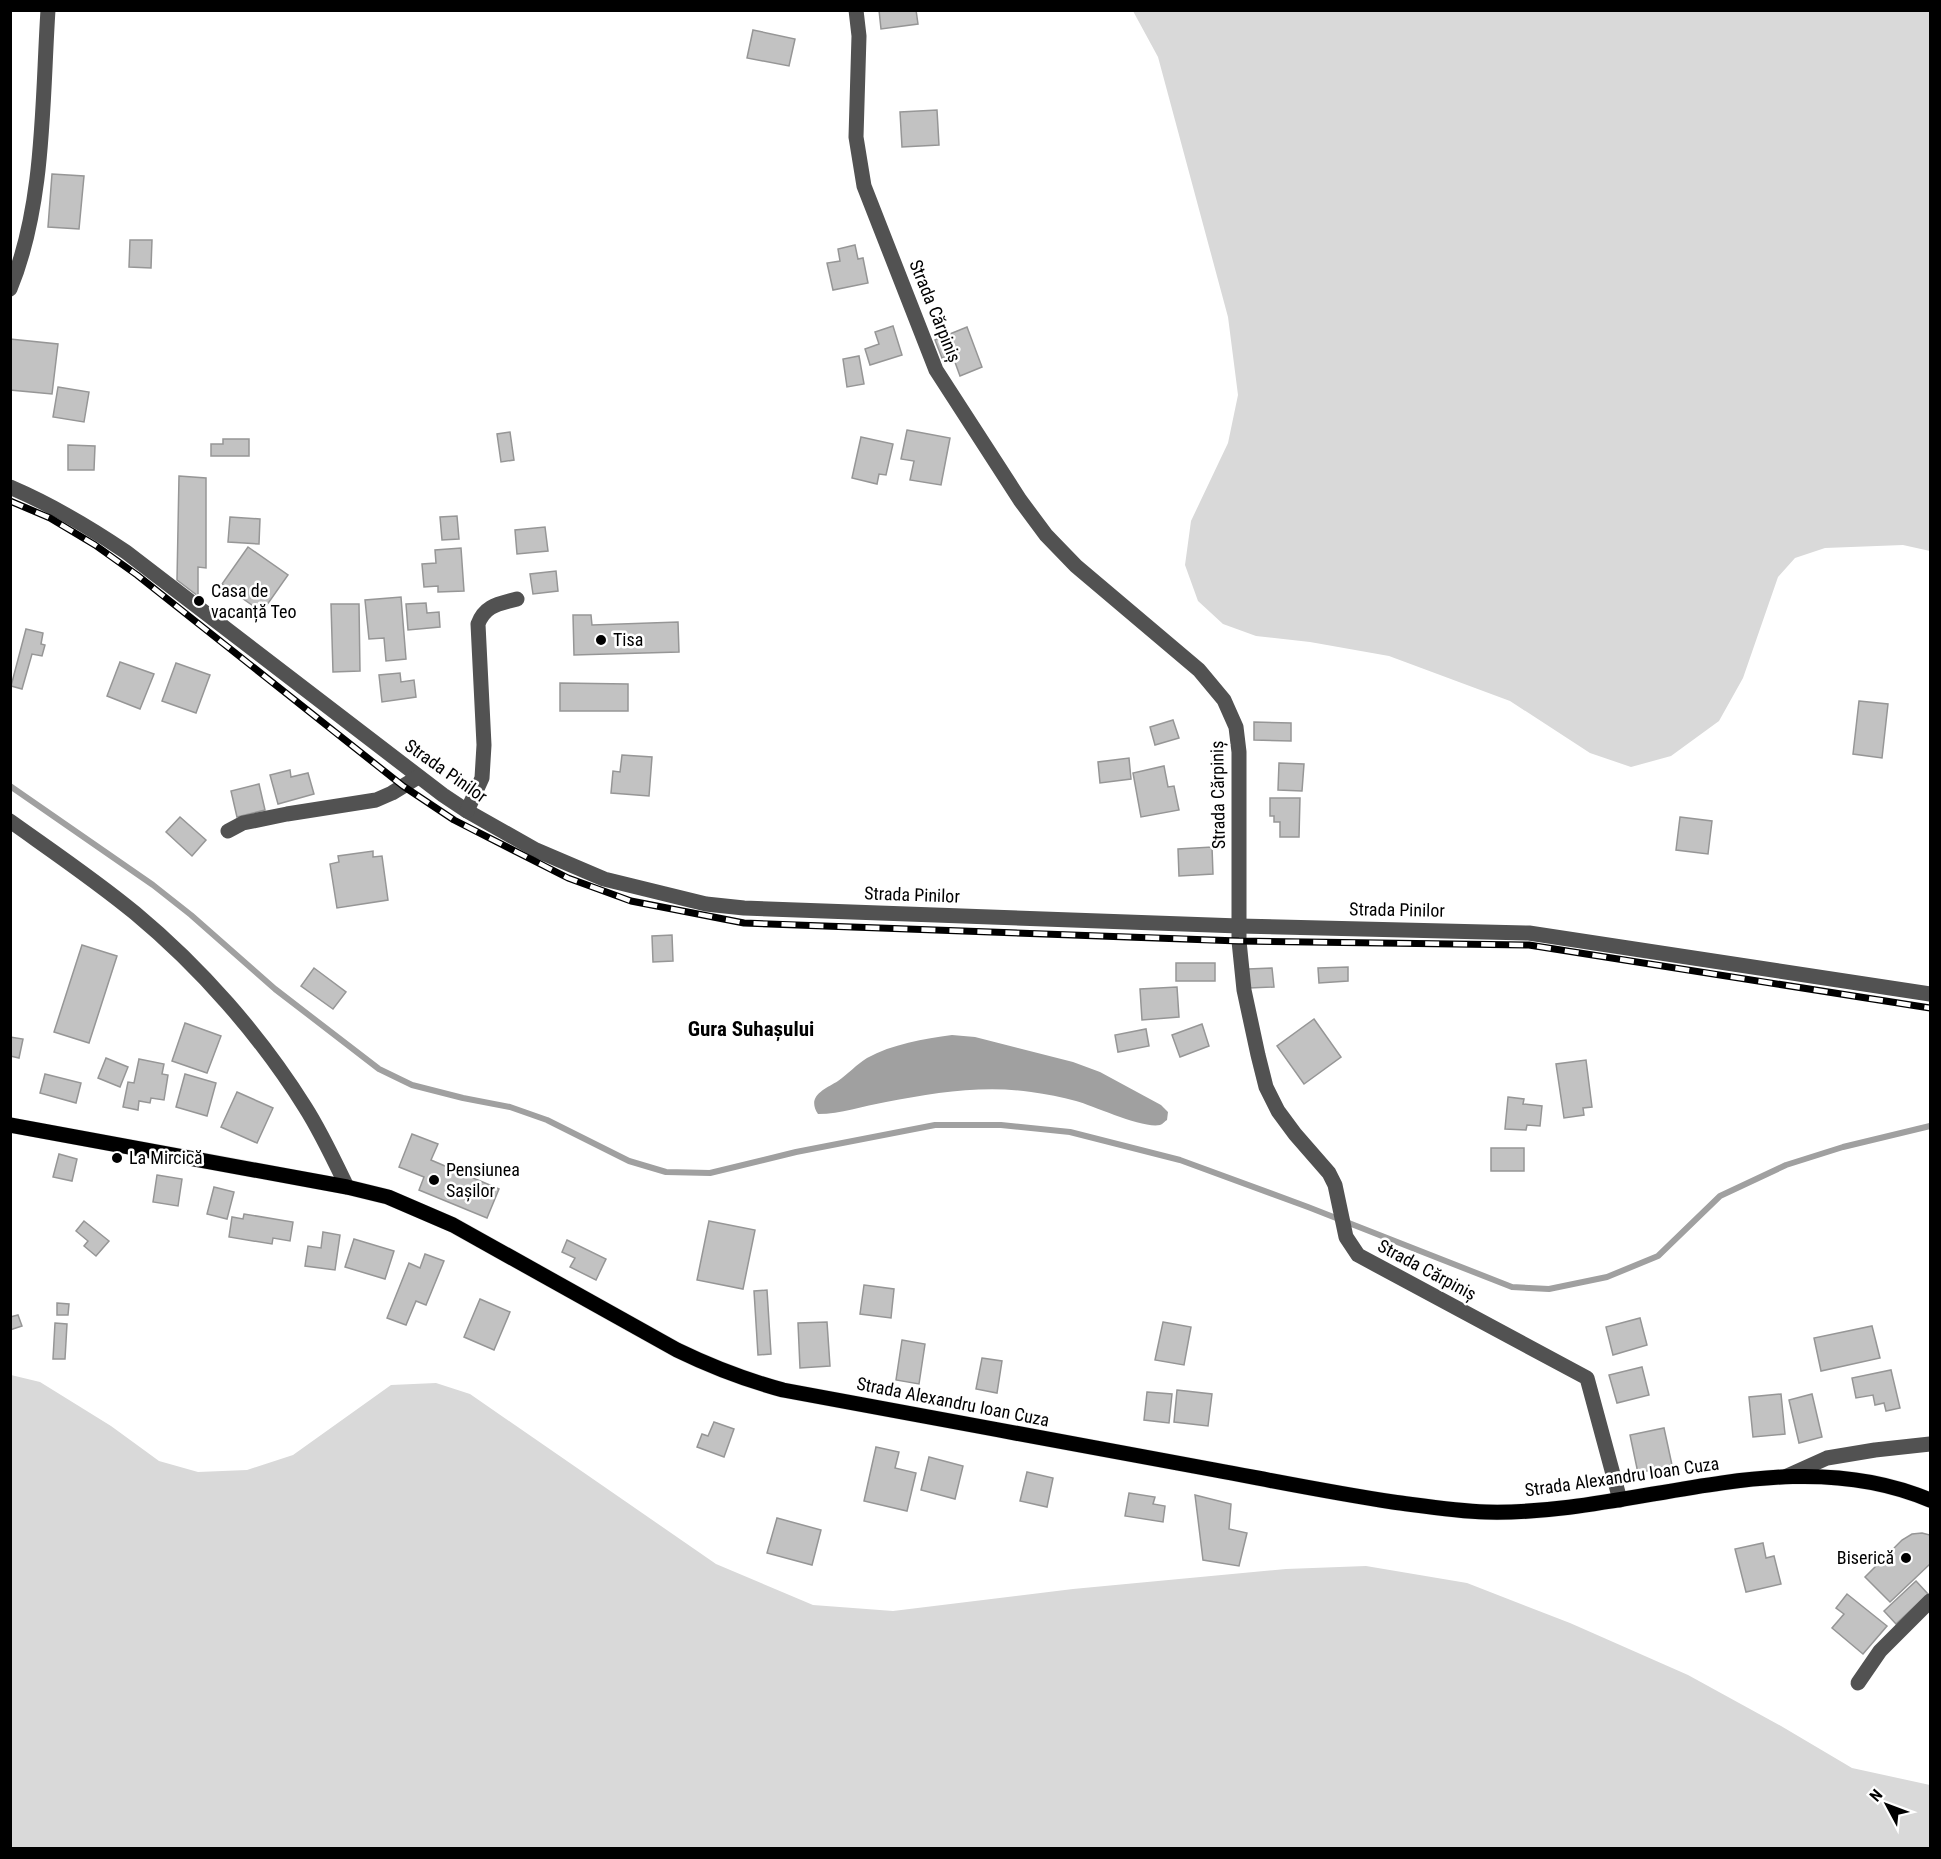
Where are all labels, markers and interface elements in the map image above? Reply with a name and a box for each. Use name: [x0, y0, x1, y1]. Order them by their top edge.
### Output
street label: Strada Cărpiniș: [904, 257, 966, 365]
place label: Casa de vacanță Teo: [211, 580, 297, 623]
marker: Casa de vacanță Teo: [192, 594, 206, 608]
place label: Tisa: [613, 629, 643, 650]
marker: Tisa: [594, 633, 608, 647]
street label: Strada Pinilor: [401, 735, 492, 807]
street label: Strada Cărpiniș: [1206, 741, 1230, 849]
street label: Strada Pinilor: [864, 882, 961, 907]
street label: Strada Pinilor: [1349, 898, 1446, 921]
district label: Gura Suhașului: [688, 1017, 814, 1042]
place label: La Mircică: [129, 1147, 203, 1168]
marker: La Mircică: [110, 1151, 124, 1165]
place label: Pensiunea Sașilor: [446, 1159, 520, 1202]
marker: Pensiunea Sașilor: [427, 1173, 441, 1187]
street label: Strada Cărpiniș: [1374, 1235, 1480, 1305]
street label: Strada Alexandru Ioan Cuza: [855, 1373, 1051, 1431]
street label: Strada Alexandru Ioan Cuza: [1523, 1452, 1720, 1501]
place label: Biserică: [1837, 1547, 1894, 1568]
marker: Biserică: [1899, 1551, 1913, 1565]
north arrow: [1857, 1775, 1917, 1835]
text: N: [1866, 1786, 1886, 1805]

